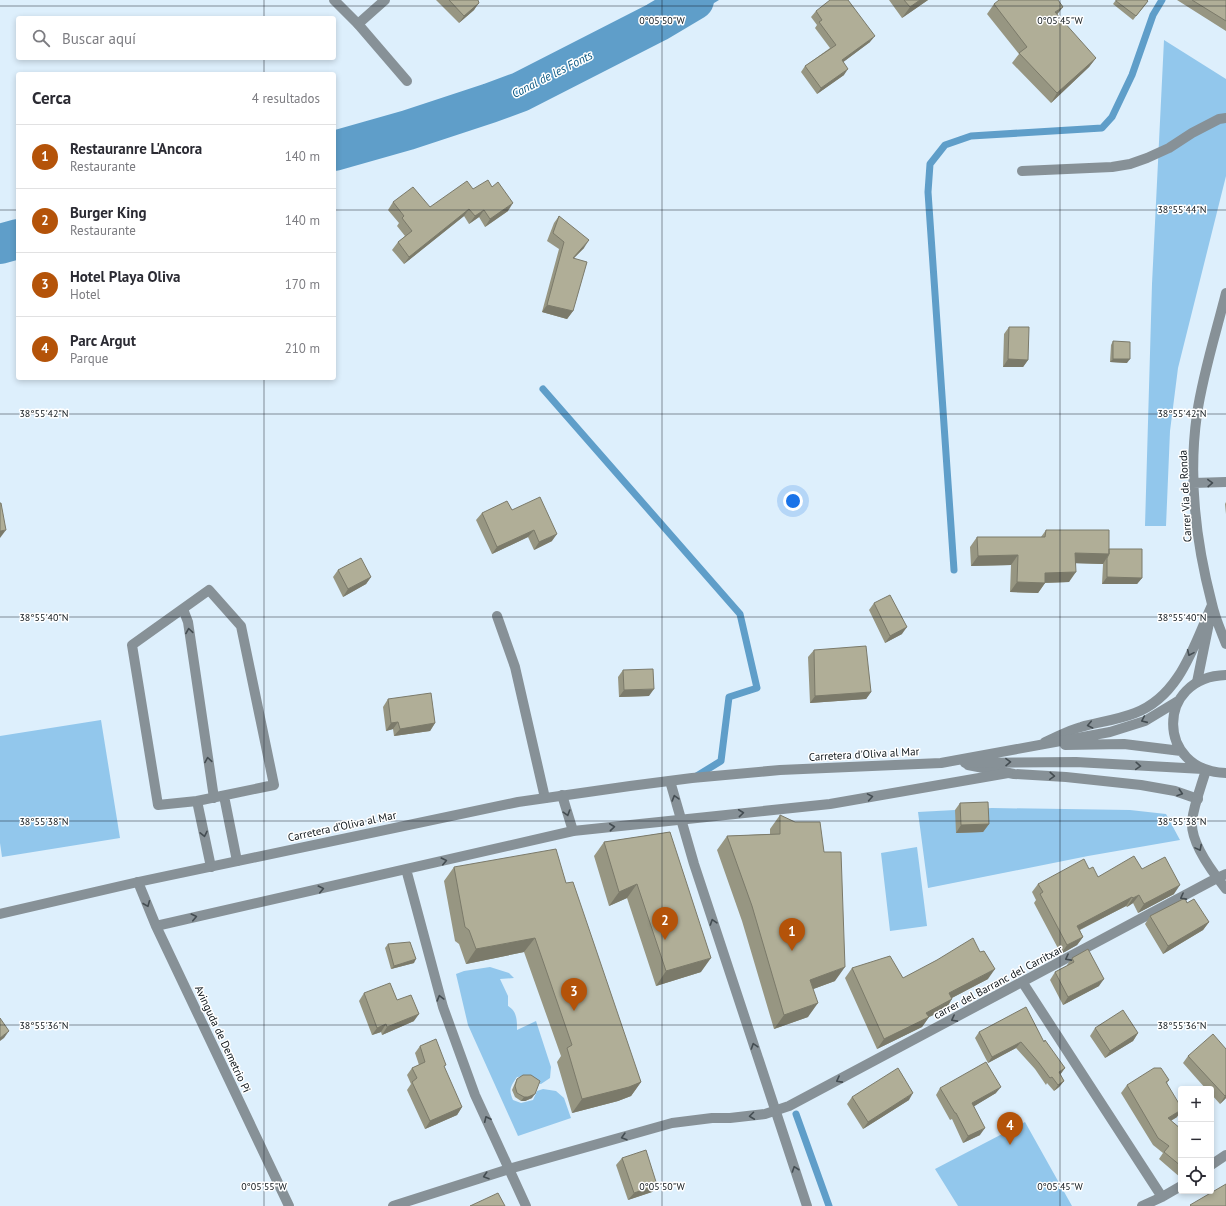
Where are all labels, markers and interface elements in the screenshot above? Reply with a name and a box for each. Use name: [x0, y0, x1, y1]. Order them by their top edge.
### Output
text: 0°05'50"W: [639, 14, 686, 27]
text: 0°05'45"W: [1037, 14, 1084, 27]
search box: [16, 16, 336, 60]
icon: search: [30, 27, 52, 49]
text: Buscar aquí: [62, 29, 136, 48]
water label: Canal de les Fonts: [509, 47, 595, 101]
text: Cerca: [32, 87, 71, 109]
text: 4 resultados: [252, 90, 320, 107]
text: Restauranre L'Ancora: [70, 139, 202, 158]
text: 1: [41, 148, 49, 165]
text: 140 m: [285, 148, 320, 165]
text: Restaurante: [70, 158, 136, 175]
text: Burger King: [70, 203, 146, 222]
text: 38°55'44"N: [1157, 203, 1207, 216]
text: 2: [41, 212, 49, 229]
text: 140 m: [285, 212, 320, 229]
text: Restaurante: [70, 222, 136, 239]
text: Hotel Playa Oliva: [70, 267, 181, 286]
text: 3: [41, 276, 49, 293]
text: 170 m: [285, 276, 320, 293]
text: Hotel: [70, 286, 100, 303]
text: Parc Argut: [70, 331, 136, 350]
text: 4: [41, 340, 49, 357]
text: 210 m: [285, 340, 320, 357]
text: Parque: [70, 350, 108, 367]
text: 38°55'42"N: [19, 407, 69, 420]
text: 38°55'42"N: [1157, 407, 1207, 420]
street label: Carrer Via de Ronda: [1176, 450, 1194, 542]
one-way arrow: [1207, 479, 1213, 487]
your location: [783, 491, 803, 511]
text: 38°55'40"N: [19, 611, 69, 624]
text: 38°55'40"N: [1157, 611, 1207, 624]
one-way arrow: [185, 628, 194, 634]
one-way arrow: [1187, 650, 1195, 657]
one-way arrow: [1141, 715, 1148, 723]
one-way arrow: [1087, 720, 1094, 728]
street label: Carretera d'Oliva al Mar: [808, 744, 920, 764]
one-way arrow: [205, 757, 213, 763]
one-way arrow: [1005, 758, 1011, 766]
one-way arrow: [1135, 761, 1141, 770]
one-way arrow: [1049, 772, 1055, 780]
one-way arrow: [1177, 788, 1184, 797]
one-way arrow: [867, 793, 873, 802]
one-way arrow: [671, 795, 680, 802]
street label: Carretera d’Oliva al Mar: [287, 808, 398, 844]
one-way arrow: [738, 809, 744, 818]
one-way arrow: [562, 810, 571, 817]
text: 38°55'38"N: [19, 815, 69, 828]
text: 38°55'38"N: [1157, 815, 1207, 828]
one-way arrow: [609, 823, 615, 832]
one-way arrow: [200, 831, 208, 837]
one-way arrow: [1194, 844, 1202, 851]
one-way arrow: [441, 857, 447, 865]
one-way arrow: [318, 885, 324, 893]
one-way arrow: [1180, 892, 1187, 899]
one-way arrow: [142, 900, 150, 907]
pin: 2: [652, 907, 678, 940]
one-way arrow: [191, 914, 197, 922]
pin: 1: [779, 918, 805, 951]
one-way arrow: [709, 919, 718, 926]
street label: carrer del Barranc del Carritxar: [931, 942, 1065, 1022]
one-way arrow: [1065, 954, 1073, 961]
pin: 3: [561, 978, 587, 1011]
street label: Avinguda de Demetrio Pi: [192, 983, 254, 1095]
one-way arrow: [437, 995, 445, 1001]
one-way arrow: [950, 1015, 958, 1022]
text: 38°55'36"N: [19, 1019, 69, 1032]
text: 38°55'36"N: [1157, 1019, 1207, 1032]
one-way arrow: [750, 1042, 759, 1049]
one-way arrow: [836, 1076, 843, 1083]
map controls: [1178, 1086, 1214, 1194]
button: +: [1178, 1086, 1214, 1122]
one-way arrow: [749, 1111, 755, 1120]
pin: 4: [997, 1112, 1023, 1145]
one-way arrow: [484, 1116, 492, 1124]
button: −: [1178, 1122, 1214, 1158]
one-way arrow: [621, 1132, 628, 1141]
button: locate: [1178, 1158, 1214, 1194]
one-way arrow: [791, 1166, 799, 1173]
one-way arrow: [482, 1172, 489, 1180]
text: 0°05'55"W: [241, 1180, 288, 1193]
text: 0°05'50"W: [639, 1180, 686, 1193]
text: 0°05'45"W: [1037, 1180, 1084, 1193]

